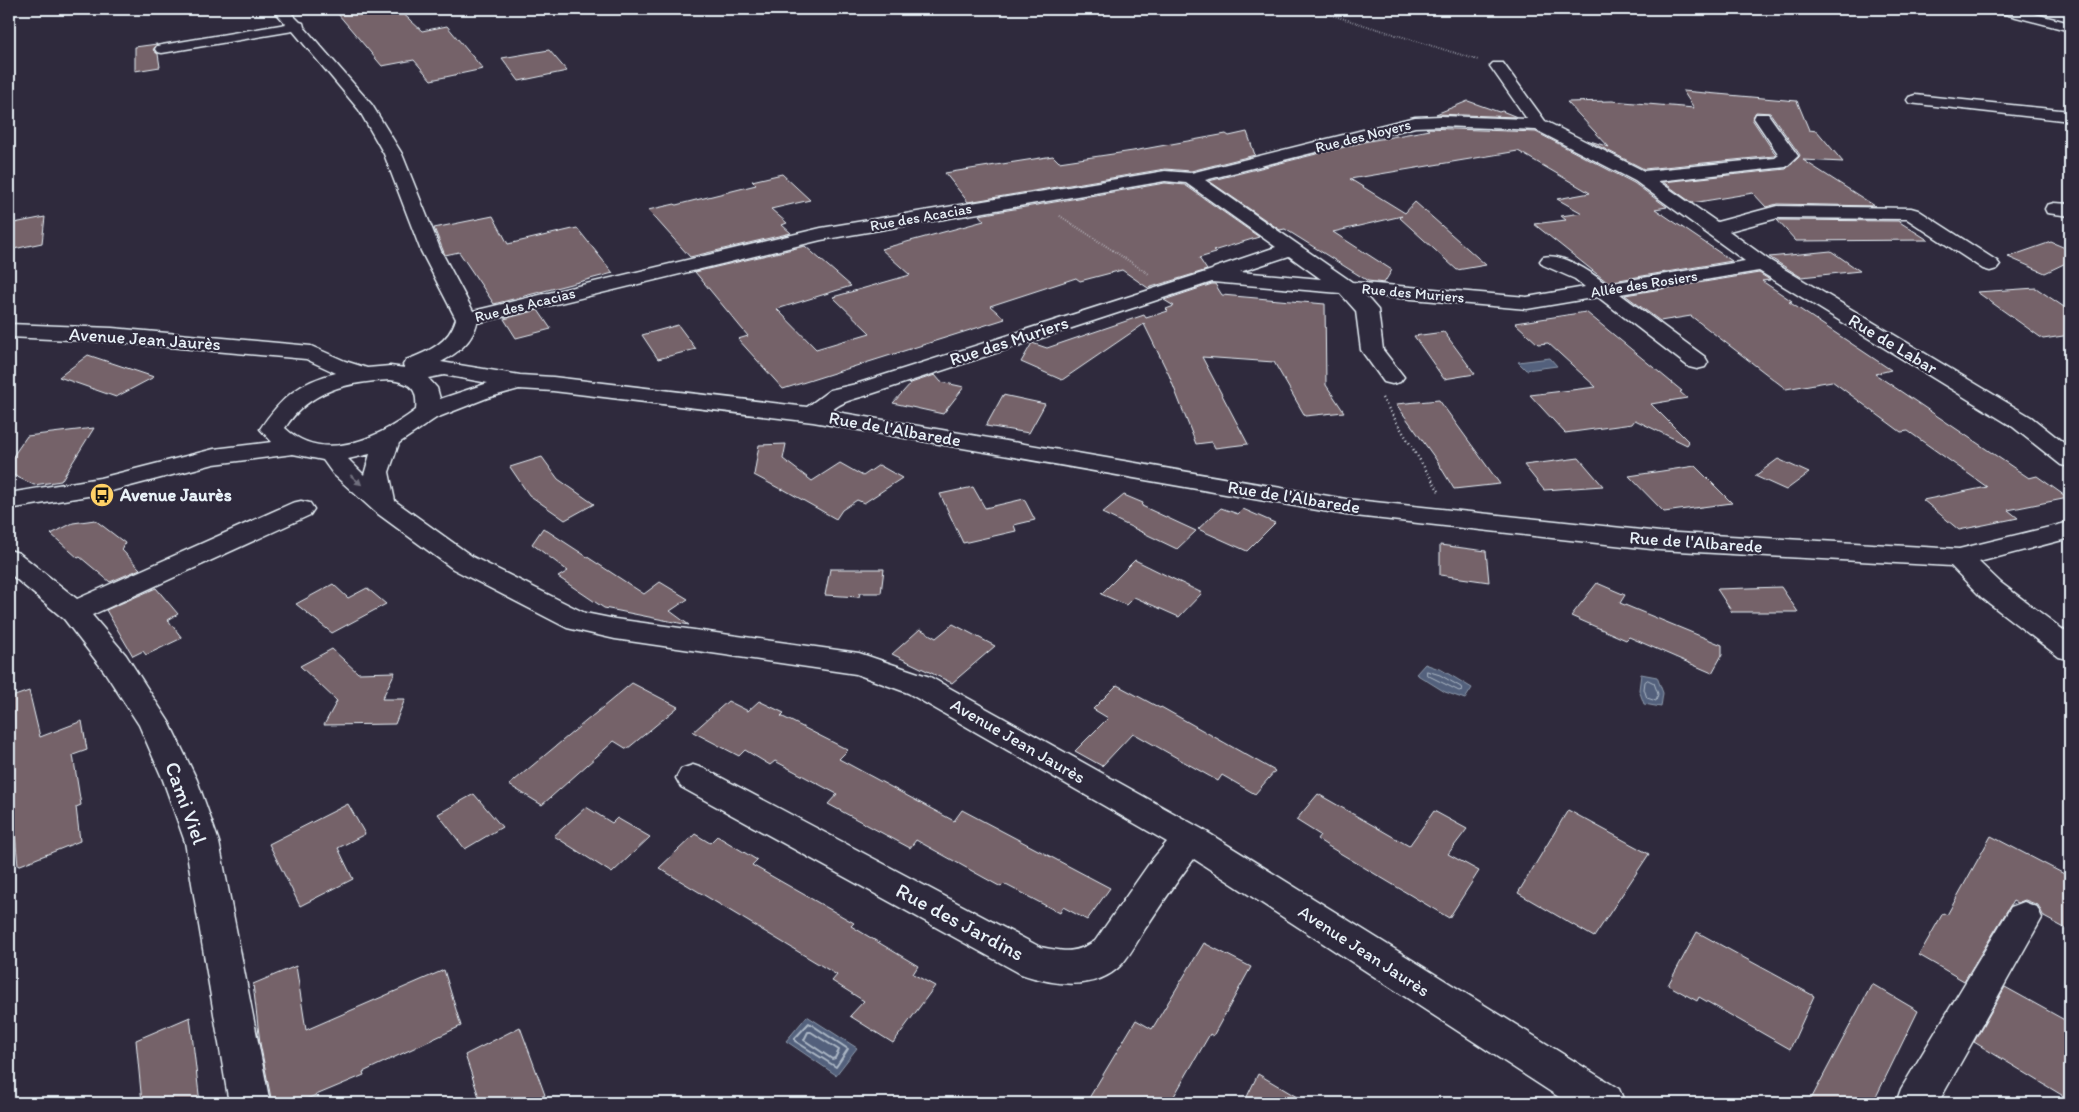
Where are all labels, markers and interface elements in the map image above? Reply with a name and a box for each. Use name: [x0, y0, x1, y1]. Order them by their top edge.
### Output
street label: Rue des Noyers: [1313, 115, 1413, 157]
street label: Rue des Acacias: [869, 199, 974, 235]
street label: Allée des Rosiers: [1589, 267, 1699, 301]
street label: Rue des Muriers: [1361, 280, 1465, 306]
street label: Rue des Acacias: [473, 284, 578, 326]
street label: Rue de Labar: [1845, 309, 1942, 380]
street label: Rue des Muriers: [947, 311, 1071, 371]
street label: Avenue Jean Jaurès: [68, 323, 222, 355]
street label: Rue de l'Albarede: [827, 407, 963, 451]
one-way arrow: [349, 475, 362, 486]
street label: Rue de l'Albarede: [1226, 476, 1362, 518]
bus stop icon: Avenue Jaurès: [89, 482, 115, 508]
place label: Avenue Jaurès: [119, 484, 232, 506]
street label: Rue de l'Albarede: [1629, 526, 1763, 558]
street label: Avenue Jean Jaurès: [947, 694, 1089, 788]
street label: Cami Viel: [160, 758, 213, 847]
street label: Rue des Jardins: [892, 877, 1029, 966]
street label: Avenue Jean Jaurès: [1294, 900, 1434, 1002]

